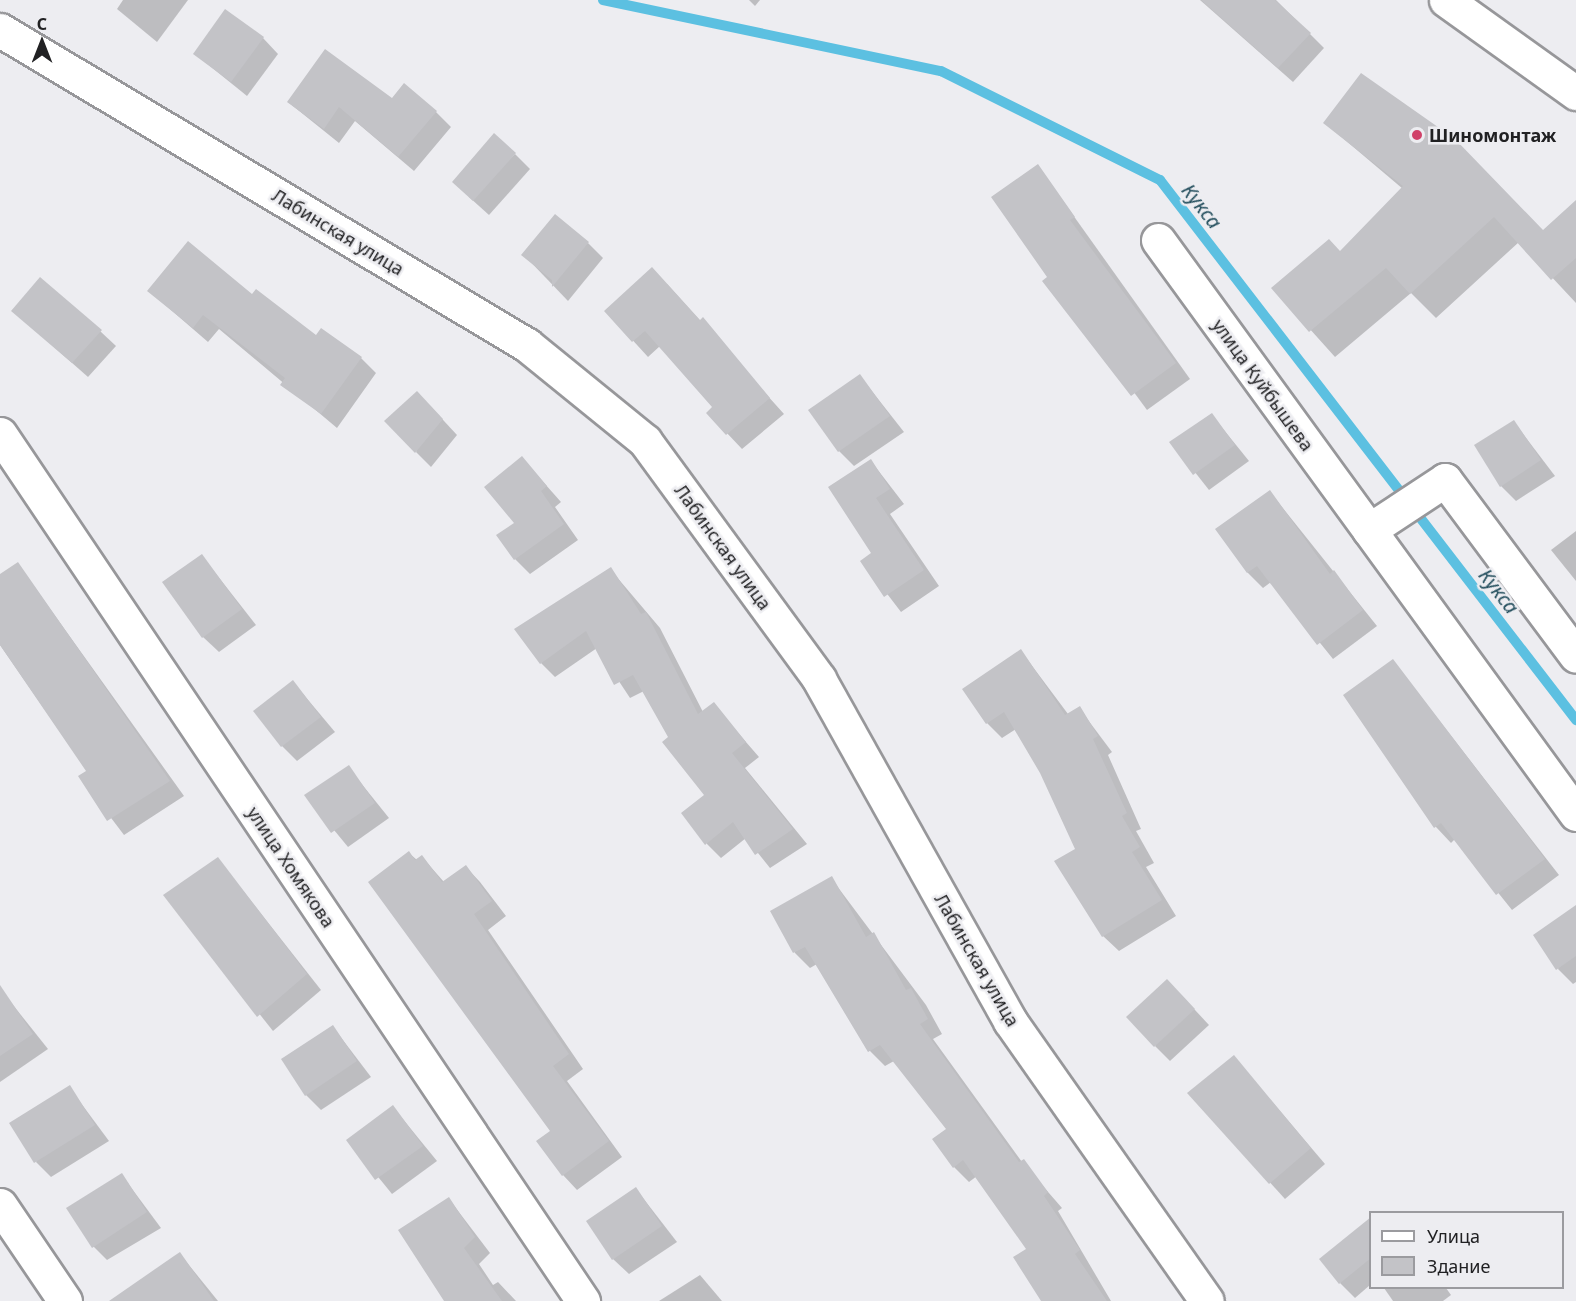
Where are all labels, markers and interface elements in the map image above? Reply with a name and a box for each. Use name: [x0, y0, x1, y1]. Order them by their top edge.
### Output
north arrow: [12, 12, 72, 72]
text: С: [37, 13, 47, 35]
place label: Шиномонтаж: [1429, 124, 1556, 146]
marker: Шиномонтаж: [1410, 128, 1424, 142]
water label: Кукса: [1177, 179, 1227, 233]
street label: Лабинская улица: [268, 184, 408, 280]
street label: улица Куйбышева: [1208, 315, 1318, 455]
street label: Лабинская улица: [670, 480, 776, 614]
water label: Кукса: [1474, 564, 1524, 618]
street label: улица Хомякова: [243, 803, 339, 931]
street label: Лабинская улица: [930, 890, 1024, 1030]
legend: [1369, 1211, 1564, 1289]
text: Улица: [1427, 1224, 1480, 1248]
text: Здание: [1427, 1254, 1490, 1278]

